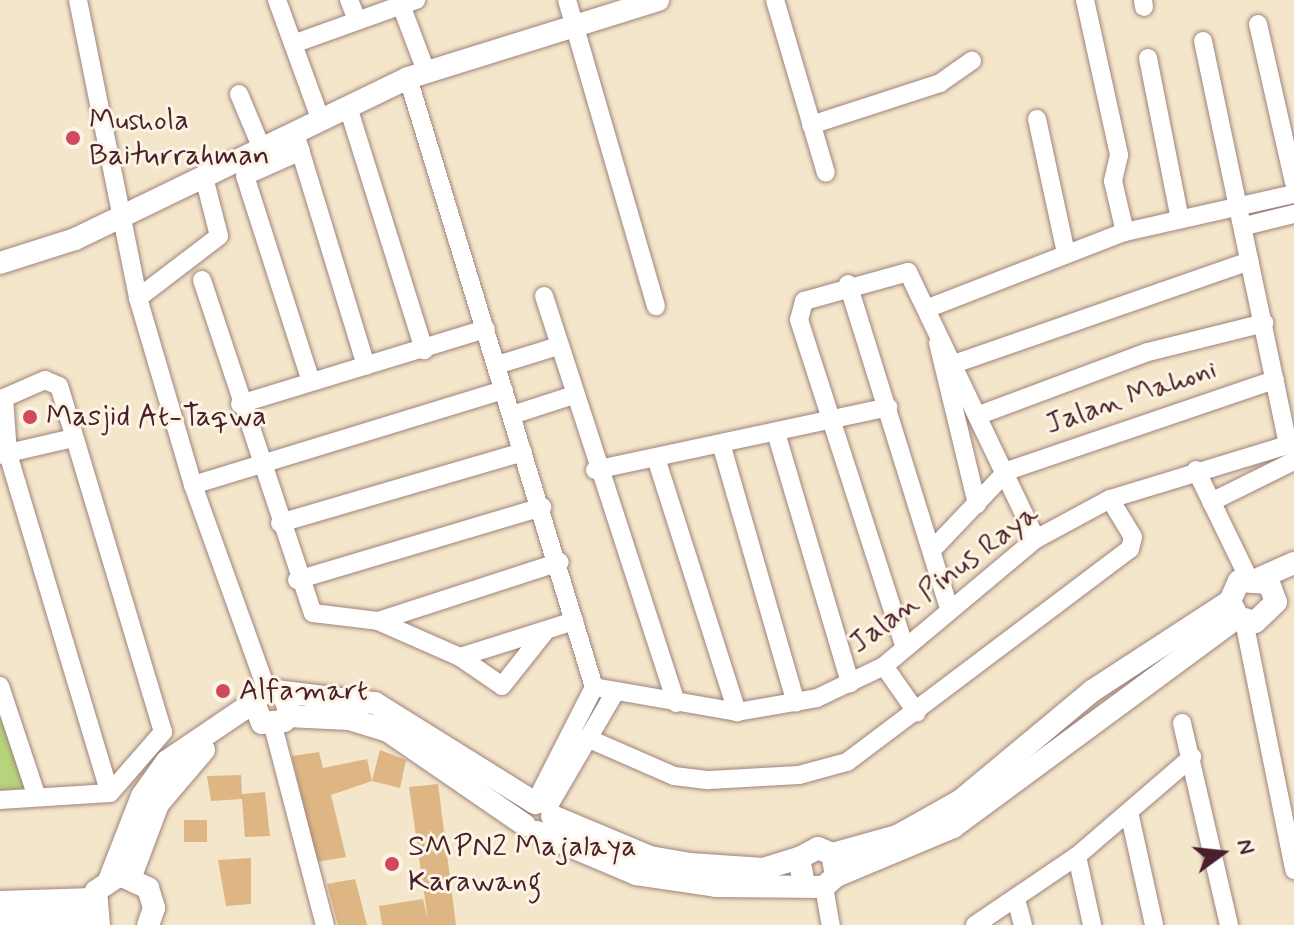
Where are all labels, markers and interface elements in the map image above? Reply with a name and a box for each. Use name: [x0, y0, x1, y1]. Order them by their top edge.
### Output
place label: Mushola Baiturrahman: [89, 103, 270, 174]
marker: Mushola Baiturrahman: [64, 129, 82, 147]
street label: Jalan Mahoni: [1042, 351, 1220, 443]
place label: Masjid At-Taqwa: [46, 399, 273, 435]
marker: Masjid At-Taqwa: [21, 408, 39, 426]
street label: Jalan Pinus Raya: [845, 498, 1043, 660]
place label: Alfamart: [239, 673, 368, 709]
marker: Alfamart: [214, 682, 232, 700]
north arrow: [1182, 813, 1262, 893]
place label: SMPN2 Majalaya Karawang: [408, 829, 637, 900]
text: N: [1230, 836, 1261, 857]
marker: SMPN2 Majalaya Karawang: [383, 855, 401, 873]

